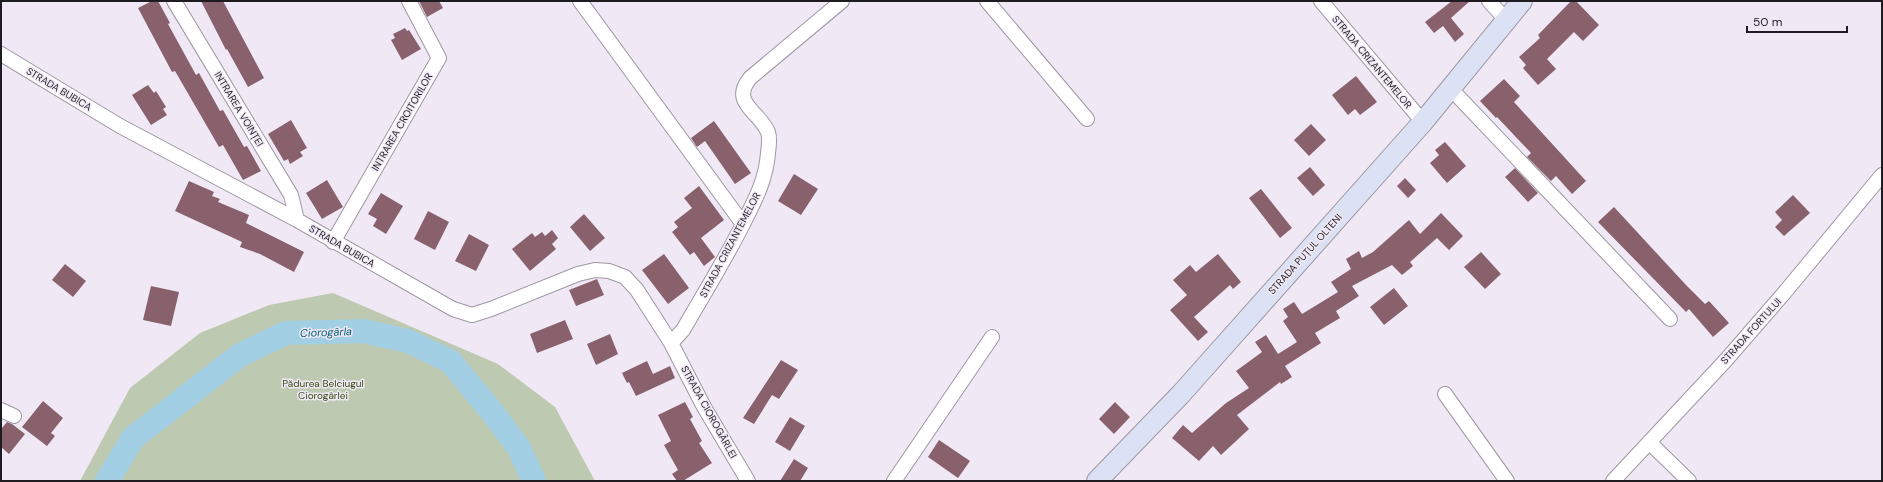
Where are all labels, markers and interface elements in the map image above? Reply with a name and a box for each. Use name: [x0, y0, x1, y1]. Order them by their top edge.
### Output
scale bar: [1747, 8, 1847, 34]
street label: STRADA CRIZANTEMELOR: [1329, 13, 1415, 111]
text: 50 m: [1753, 14, 1782, 30]
street label: STRADA BUBICA: [24, 64, 94, 114]
street label: INTRAREA VOINȚEI: [211, 69, 267, 149]
street label: INTRAREA CROITORILOR: [369, 71, 435, 173]
street label: STRADA CRIZANTEMELOR: [697, 190, 763, 300]
street label: STRADA PUȚUL OLTENI: [1265, 211, 1345, 297]
street label: STRADA BUBICA: [307, 222, 378, 270]
street label: STRADA FORTULUI: [1718, 295, 1784, 367]
water label: Ciorogârla: [300, 324, 352, 340]
street label: STRADA CIOROGÂRLEI: [678, 363, 740, 461]
park label: Pădurea Belciugul Ciorogârlei: [282, 377, 364, 402]

